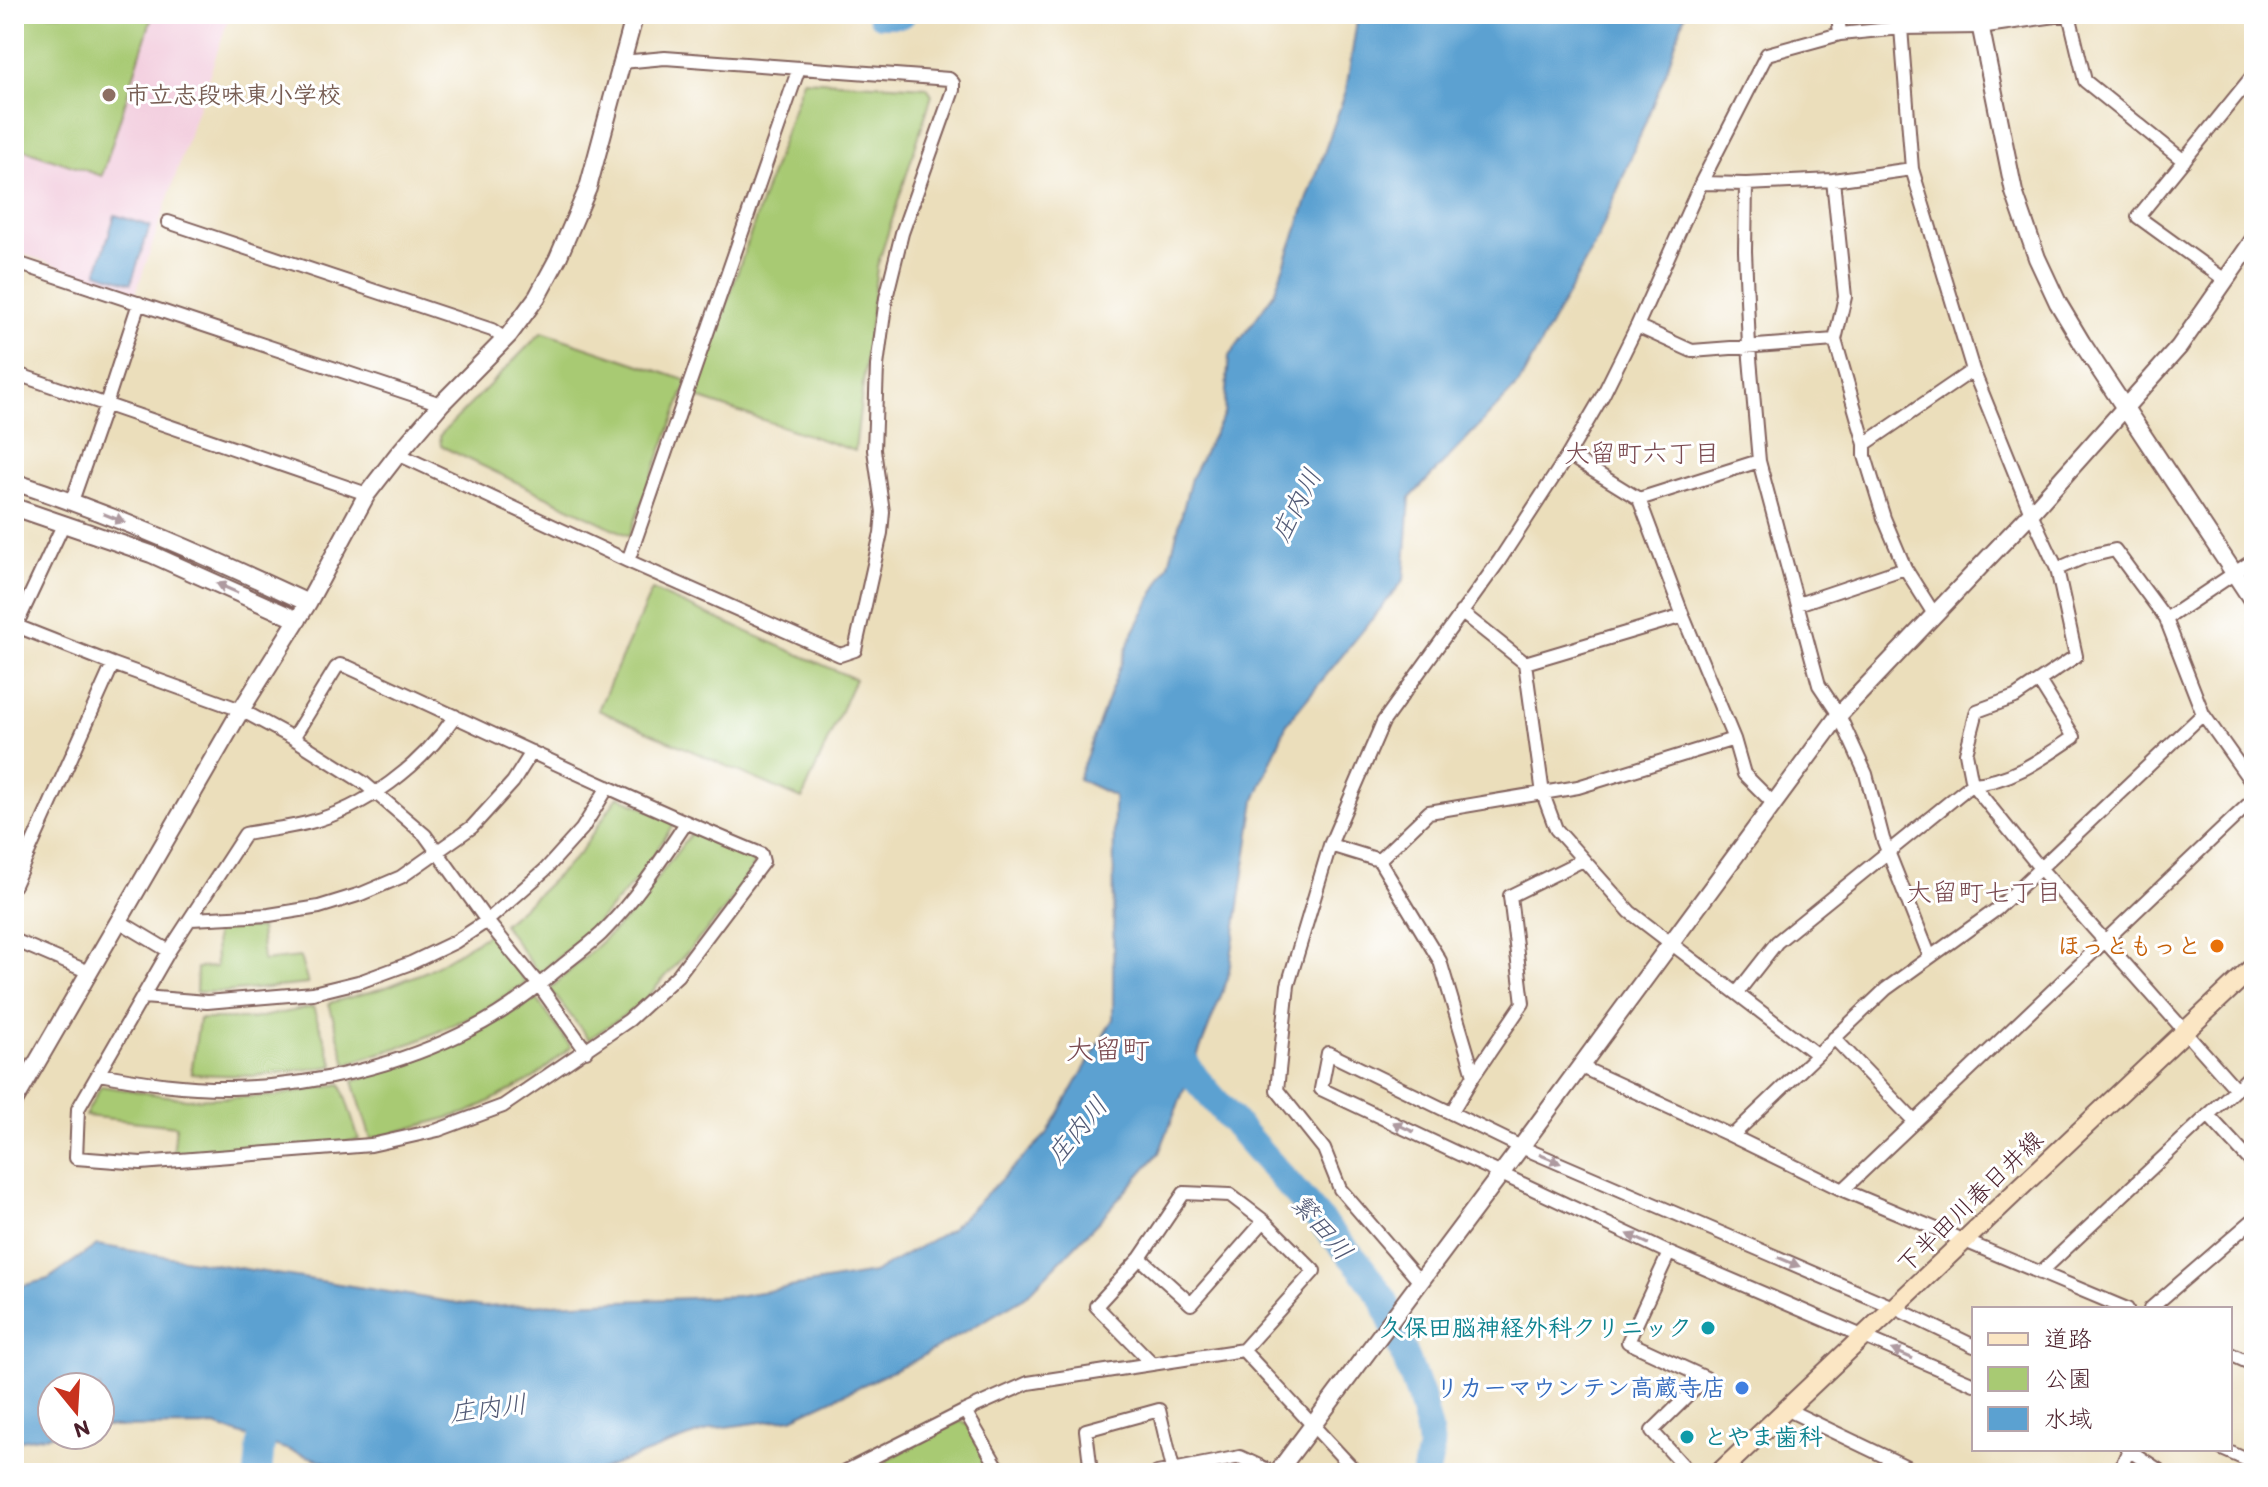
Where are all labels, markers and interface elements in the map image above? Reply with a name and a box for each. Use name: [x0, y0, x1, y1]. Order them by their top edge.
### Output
place label: 市立志段味東小学校: [125, 80, 341, 109]
marker: 市立志段味東小学校: [100, 86, 118, 104]
district label: 大留町六丁目: [1564, 437, 1720, 469]
water label: 庄内川: [1264, 463, 1328, 547]
one-way arrow: [102, 512, 126, 525]
one-way arrow: [215, 581, 239, 595]
district label: 大留町七丁目: [1906, 876, 2062, 908]
place label: ほっともっと: [2057, 931, 2201, 960]
marker: ほっともっと: [2208, 937, 2226, 955]
district label: 大留町: [1066, 1032, 1150, 1066]
water label: 庄内川: [1040, 1090, 1114, 1170]
one-way arrow: [1392, 1120, 1415, 1134]
street label: 下半田川春日井線: [1891, 1125, 2049, 1279]
one-way arrow: [1538, 1152, 1562, 1166]
water label: 繁田川: [1284, 1187, 1360, 1267]
one-way arrow: [1627, 1232, 1650, 1246]
one-way arrow: [1777, 1255, 1800, 1268]
legend: [1972, 1307, 2232, 1451]
place label: 久保田脳神経外科クリニック: [1380, 1313, 1692, 1342]
marker: 久保田脳神経外科クリニック: [1699, 1319, 1717, 1337]
text: 道路: [2044, 1324, 2092, 1353]
one-way arrow: [1890, 1348, 1914, 1361]
text: 公園: [2044, 1364, 2092, 1393]
north arrow: [36, 1371, 116, 1451]
place label: リカーマウンテン高蔵寺店: [1435, 1373, 1726, 1402]
marker: リカーマウンテン高蔵寺店: [1733, 1379, 1751, 1397]
water label: 庄内川: [447, 1387, 529, 1429]
text: 水域: [2044, 1404, 2092, 1433]
text: N: [71, 1414, 93, 1445]
place label: とやま歯科: [1703, 1422, 1823, 1451]
marker: とやま歯科: [1678, 1428, 1696, 1446]

